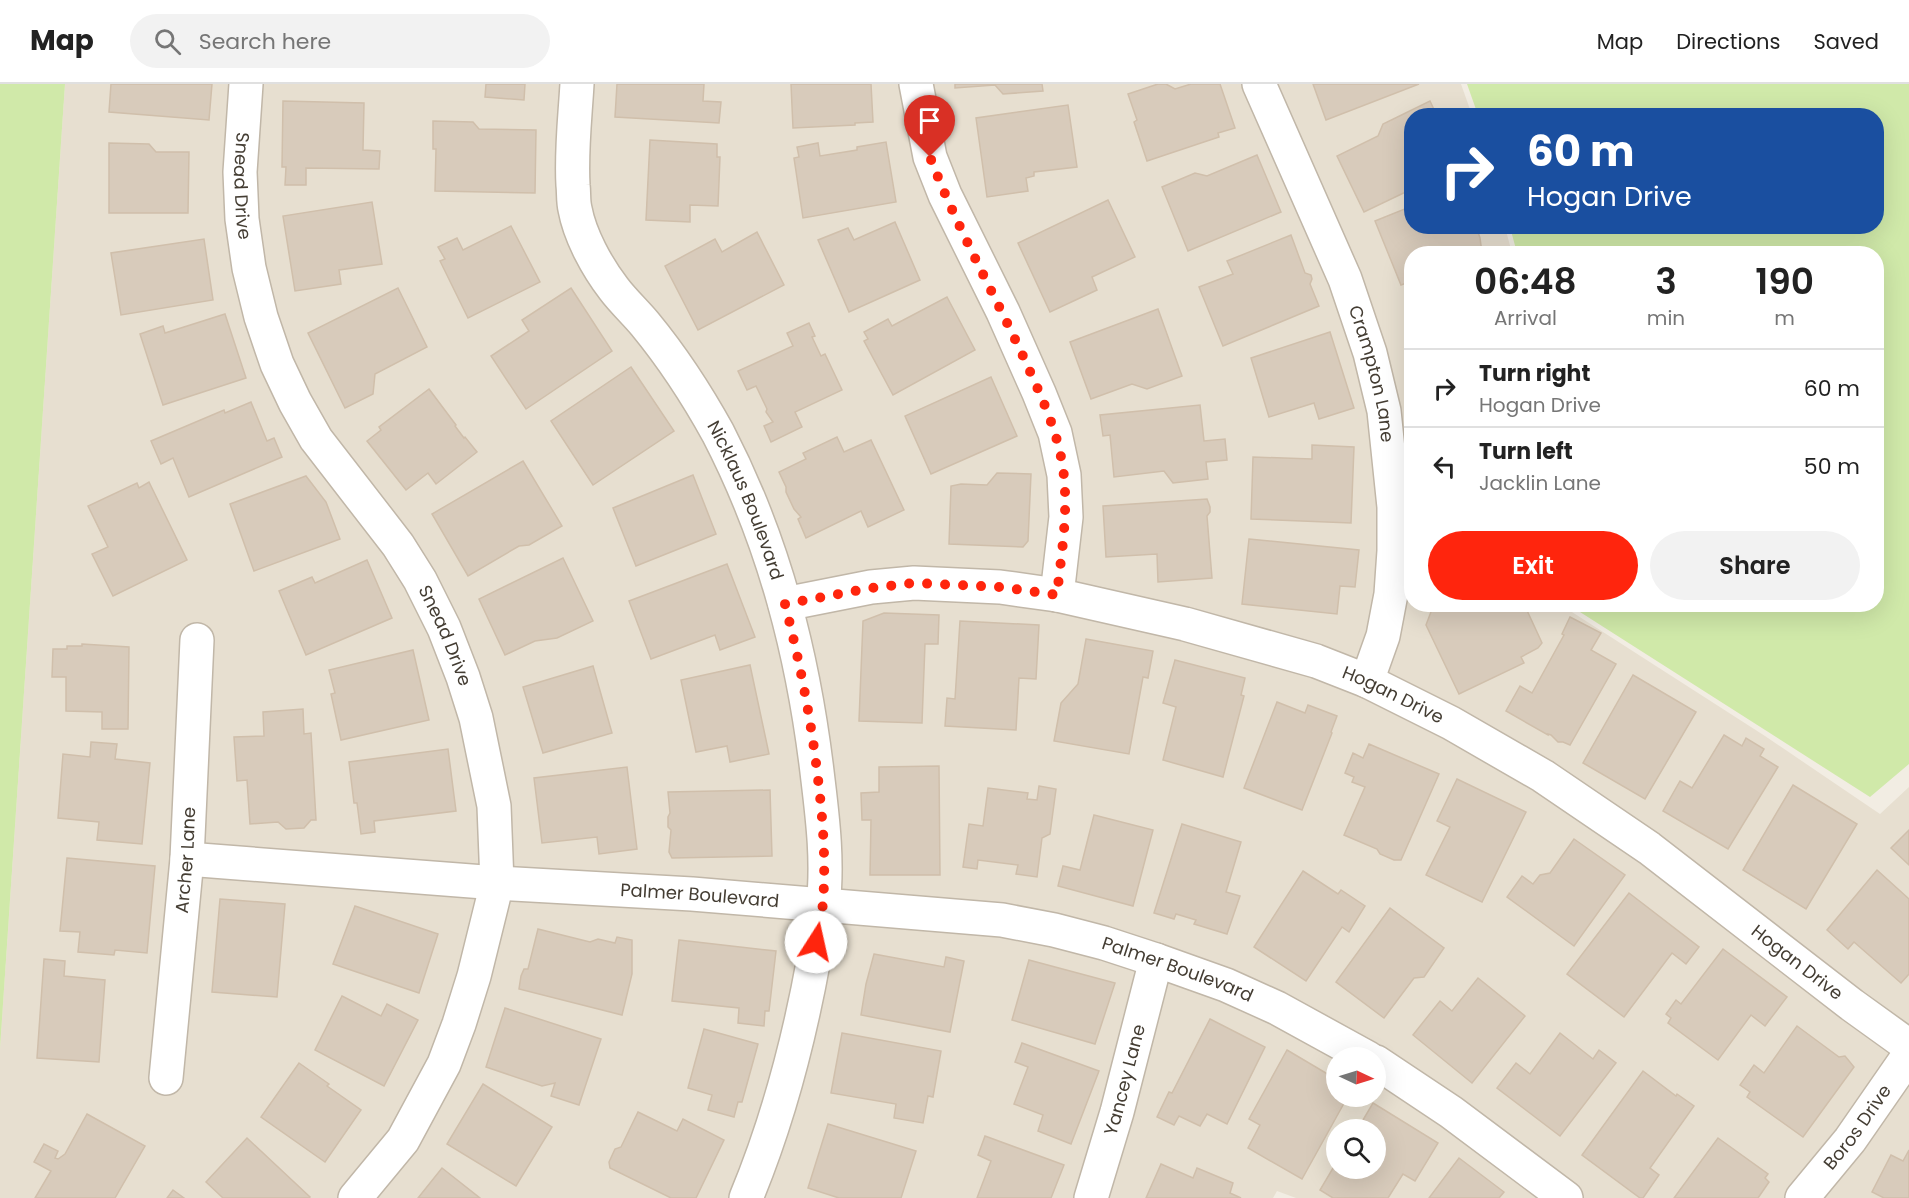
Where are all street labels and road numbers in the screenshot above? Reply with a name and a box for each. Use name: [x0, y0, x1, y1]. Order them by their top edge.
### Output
street label: Snead Drive: [228, 131, 258, 241]
street label: Crampton Lane: [1343, 302, 1400, 443]
street label: Nicklaus Boulevard: [702, 416, 790, 583]
street label: Snead Drive: [413, 581, 478, 689]
street label: Hogan Drive: [1339, 660, 1448, 729]
street label: Archer Lane: [169, 806, 201, 914]
street label: Palmer Boulevard: [620, 877, 780, 913]
street label: Hogan Drive: [1746, 919, 1848, 1006]
street label: Palmer Boulevard: [1099, 930, 1257, 1008]
street label: Yancey Lane: [1098, 1021, 1151, 1138]
street label: Boros Drive: [1817, 1079, 1897, 1175]

